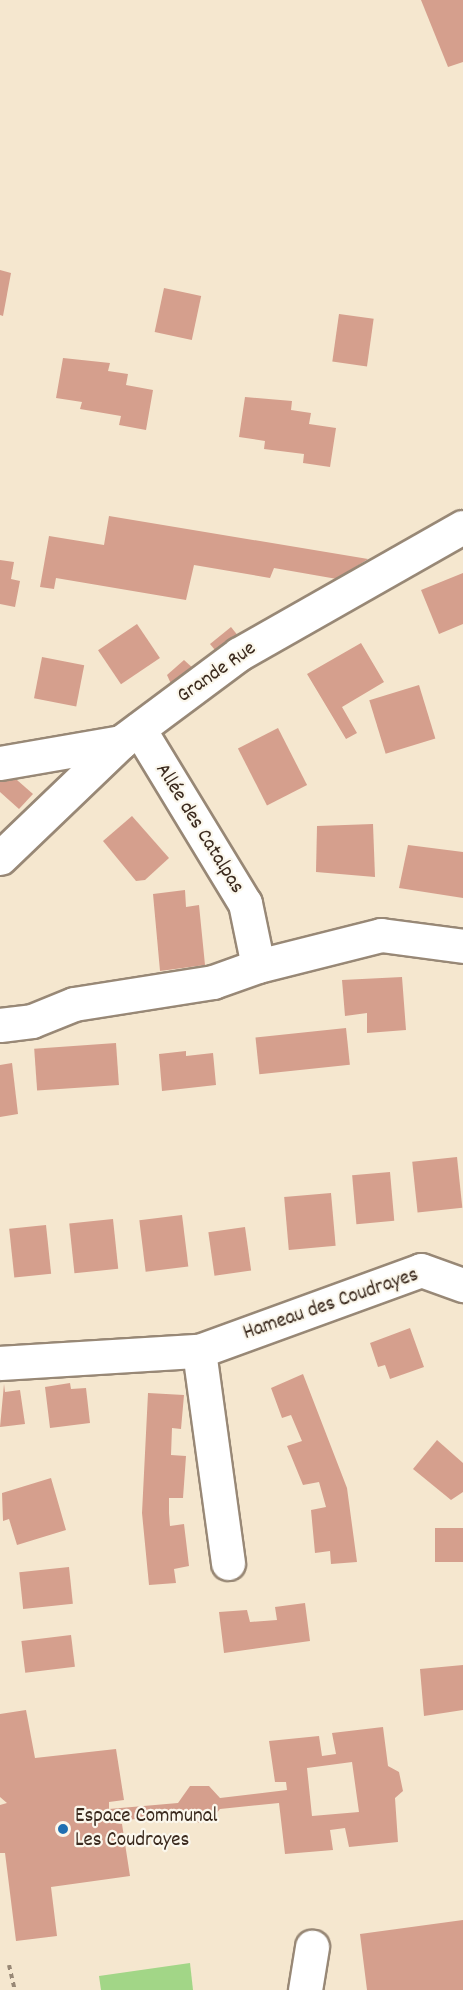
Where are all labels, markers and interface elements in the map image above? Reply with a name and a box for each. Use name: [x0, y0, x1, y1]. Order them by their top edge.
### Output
street label: Grande Rue: [173, 637, 261, 709]
street label: Allée des Catalpas: [149, 759, 249, 899]
street label: Hameau des Coudrayes: [240, 1263, 422, 1347]
place label: Espace Communal Les Coudrayes: [75, 1804, 218, 1854]
marker: Espace Communal Les Coudrayes: [56, 1822, 70, 1836]

